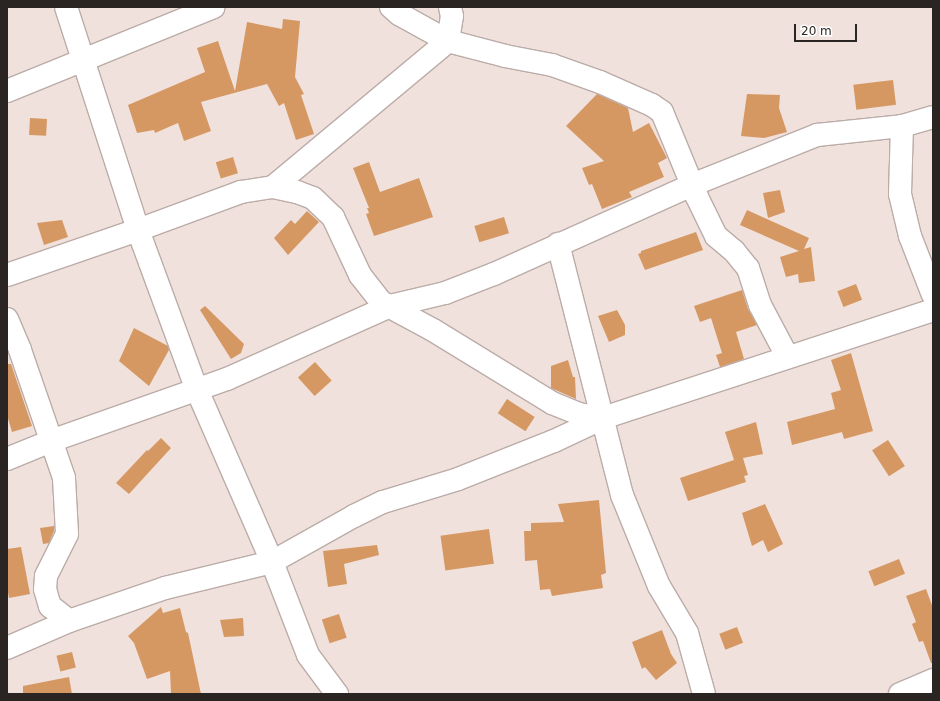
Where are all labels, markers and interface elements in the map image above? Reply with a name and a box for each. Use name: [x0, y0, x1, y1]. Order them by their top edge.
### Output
scale bar: [796, 16, 859, 42]
text: 20 m: [801, 24, 832, 38]

